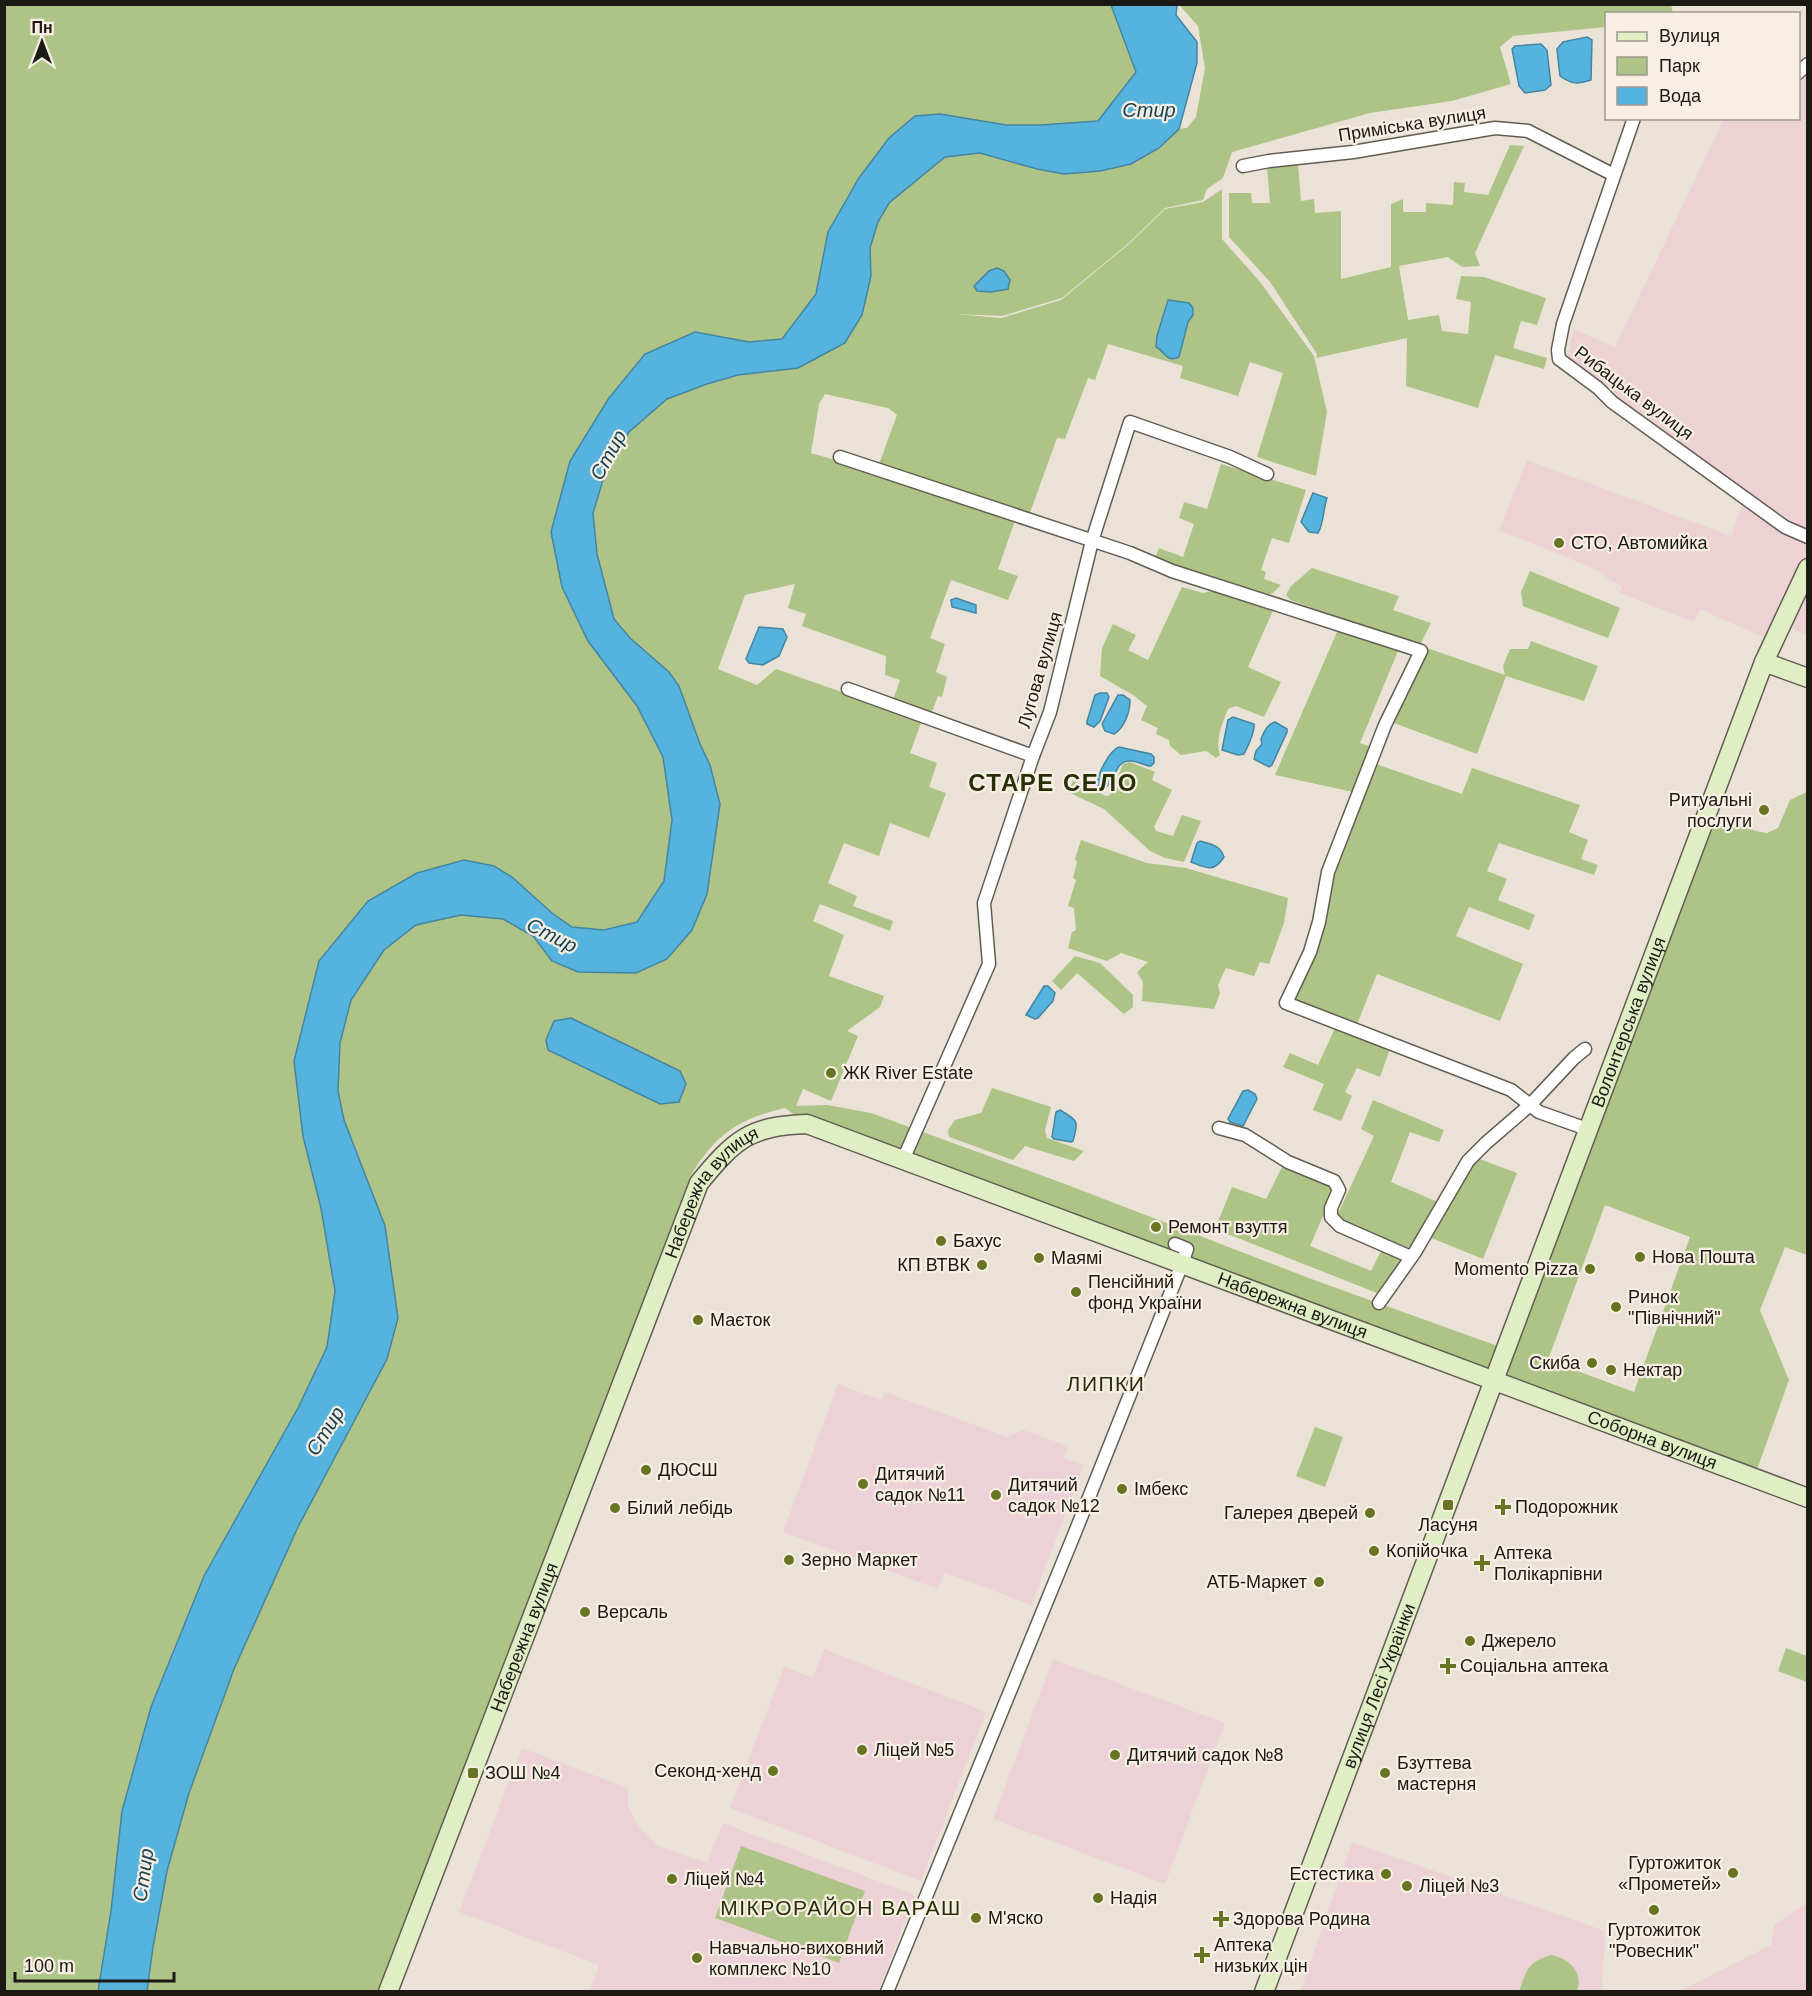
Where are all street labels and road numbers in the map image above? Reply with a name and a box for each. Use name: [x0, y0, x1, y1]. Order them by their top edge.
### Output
street label: Приміська вулиця: [1337, 102, 1487, 146]
street label: Рибацька вулиця: [1571, 342, 1697, 444]
street label: Лугова вулиця: [1014, 610, 1066, 730]
street label: Волонтерська вулиця: [1587, 934, 1670, 1110]
street label: Набережна вулиця: [661, 1123, 761, 1261]
street label: Набережна вулиця: [1215, 1268, 1370, 1343]
street label: Соборна вулиця: [1585, 1407, 1720, 1473]
street label: Набережна вулиця: [487, 1560, 562, 1715]
street label: вулиця Лесі Українки: [1339, 1601, 1419, 1771]

